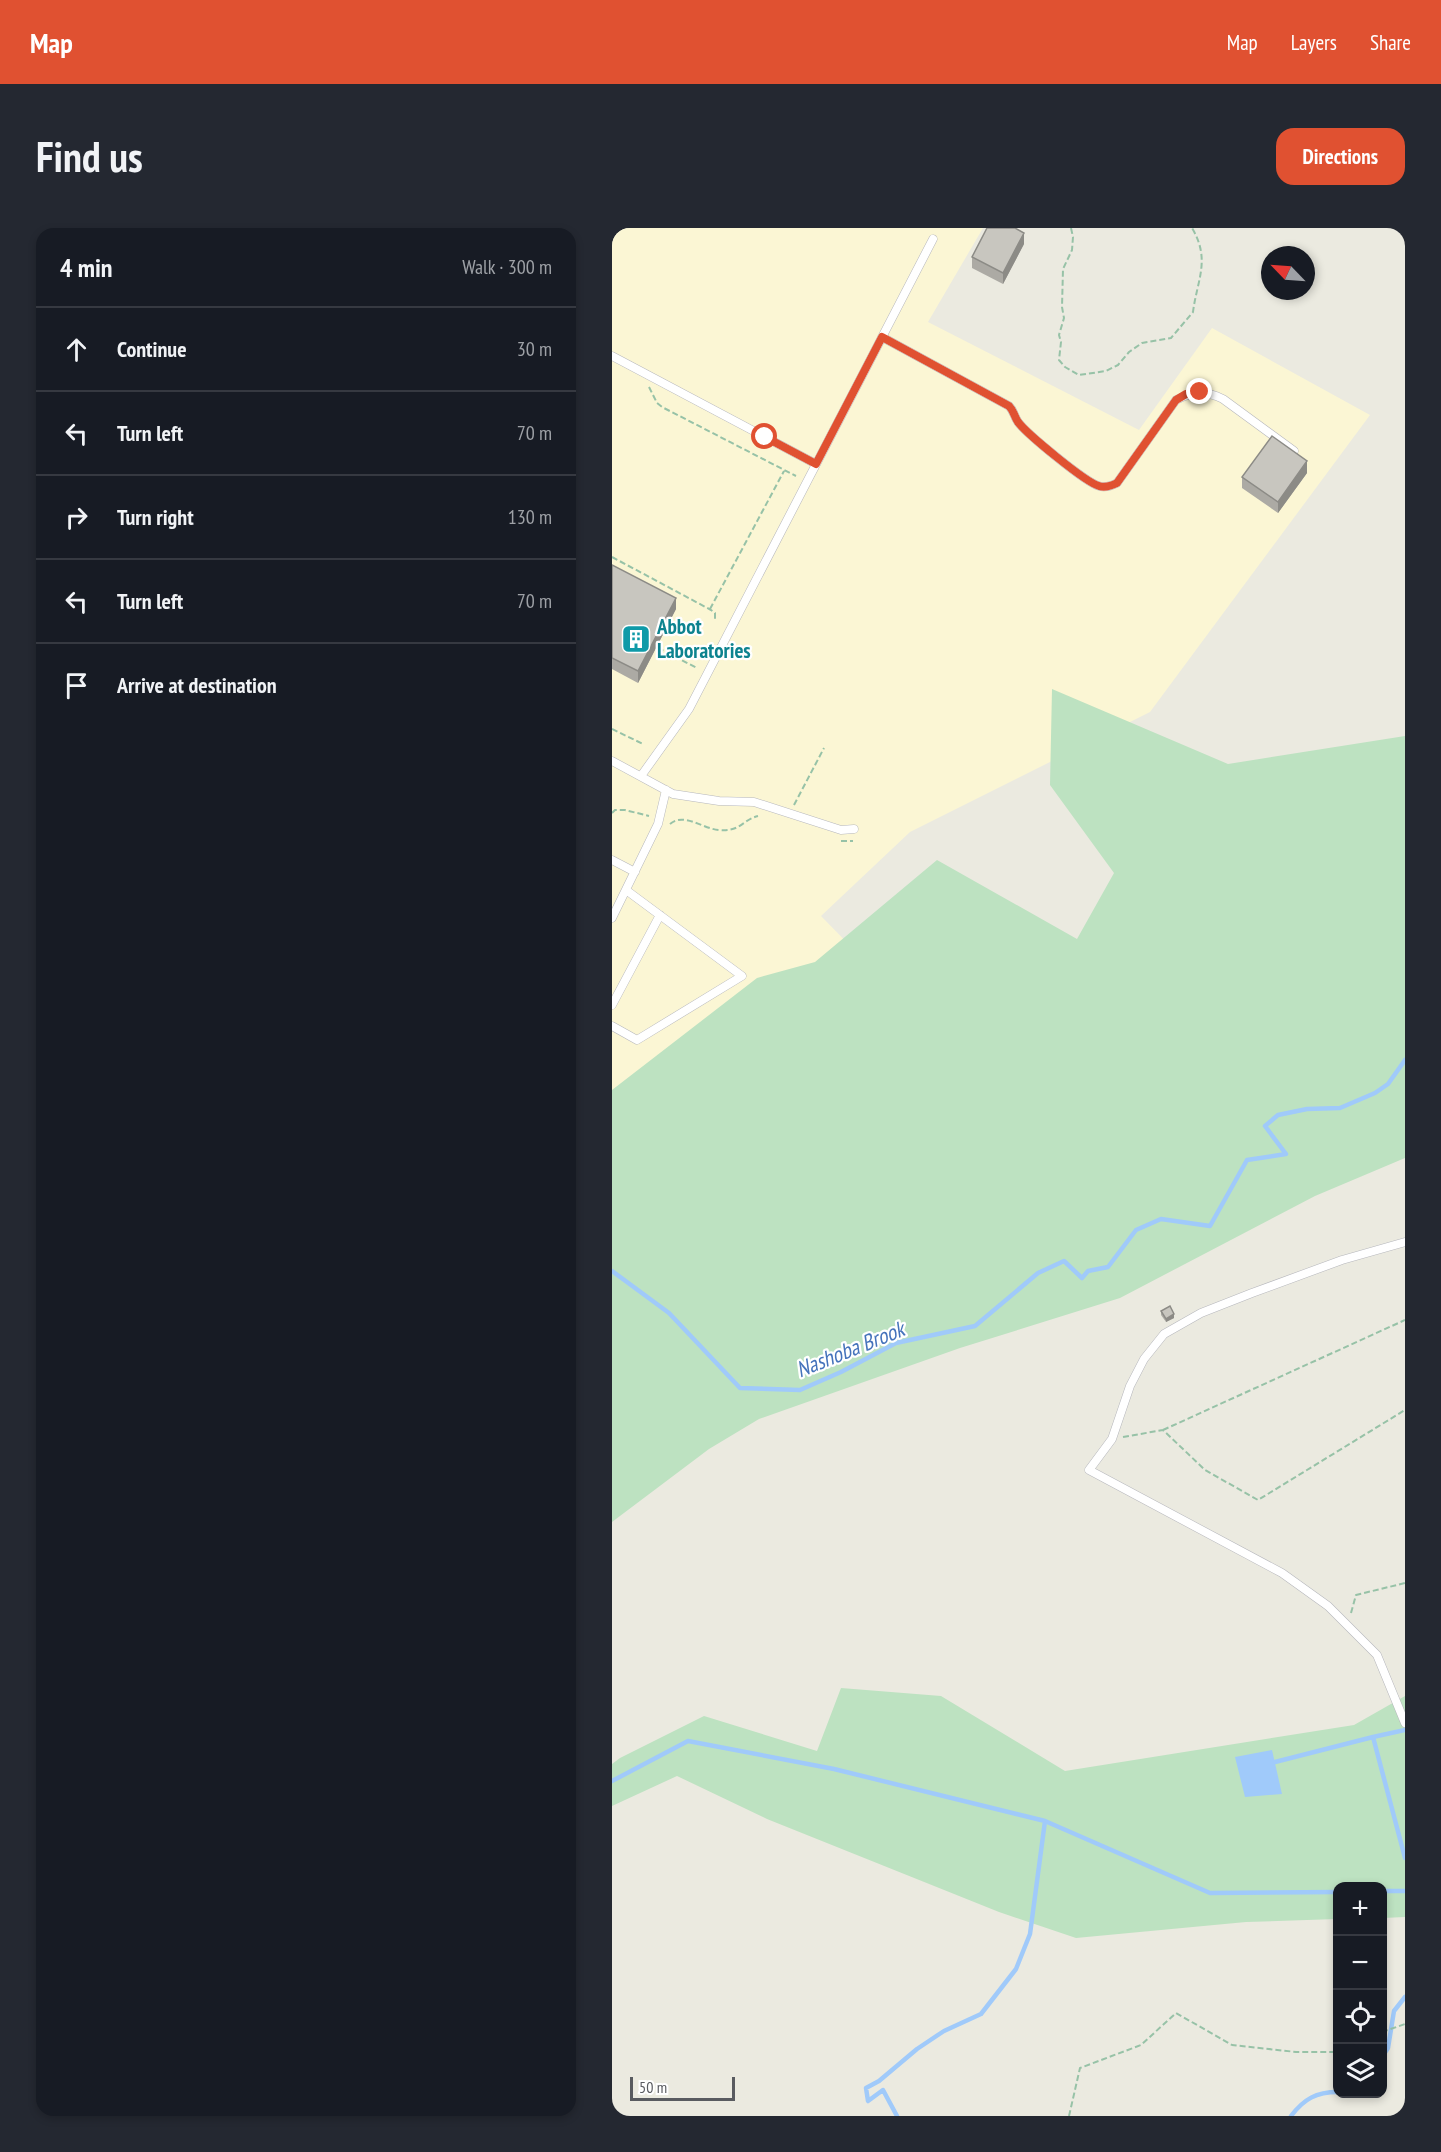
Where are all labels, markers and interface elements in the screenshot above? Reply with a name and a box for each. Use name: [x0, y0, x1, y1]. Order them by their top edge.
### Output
text: Map: [30, 24, 73, 61]
text: Map: [1227, 29, 1258, 56]
text: Layers: [1291, 29, 1337, 56]
text: Share: [1370, 29, 1411, 56]
button: Directions: [1276, 128, 1405, 185]
text: Find us: [36, 129, 143, 184]
north arrow: [1261, 246, 1315, 300]
text: 4 min: [60, 251, 113, 284]
text: Walk · 300 m: [462, 254, 552, 280]
icon: ahead: [60, 333, 93, 366]
text: Continue: [117, 335, 187, 363]
text: 30 m: [517, 336, 552, 362]
route end: [1186, 378, 1212, 404]
icon: left: [60, 417, 93, 450]
text: Turn left: [117, 419, 183, 447]
text: 70 m: [517, 420, 552, 446]
route start: [751, 423, 777, 449]
icon: right: [60, 501, 93, 534]
text: Turn right: [117, 503, 194, 531]
text: 130 m: [508, 504, 552, 530]
icon: left: [60, 585, 93, 618]
text: Turn left: [117, 587, 183, 615]
text: 70 m: [517, 588, 552, 614]
place label: Abbot Laboratories: [656, 613, 751, 664]
building icon: Abbot Laboratories: [620, 623, 652, 655]
icon: arrive: [60, 669, 93, 702]
text: Arrive at destination: [117, 671, 277, 699]
water label: Nashoba Brook: [792, 1314, 910, 1383]
map controls: [1333, 1882, 1387, 2098]
button: +: [1333, 1882, 1387, 1936]
button: −: [1333, 1936, 1387, 1990]
button: locate: [1333, 1990, 1387, 2044]
button: layers: [1333, 2044, 1387, 2098]
scale bar: [630, 2074, 735, 2102]
text: 50 m: [639, 2077, 667, 2097]

